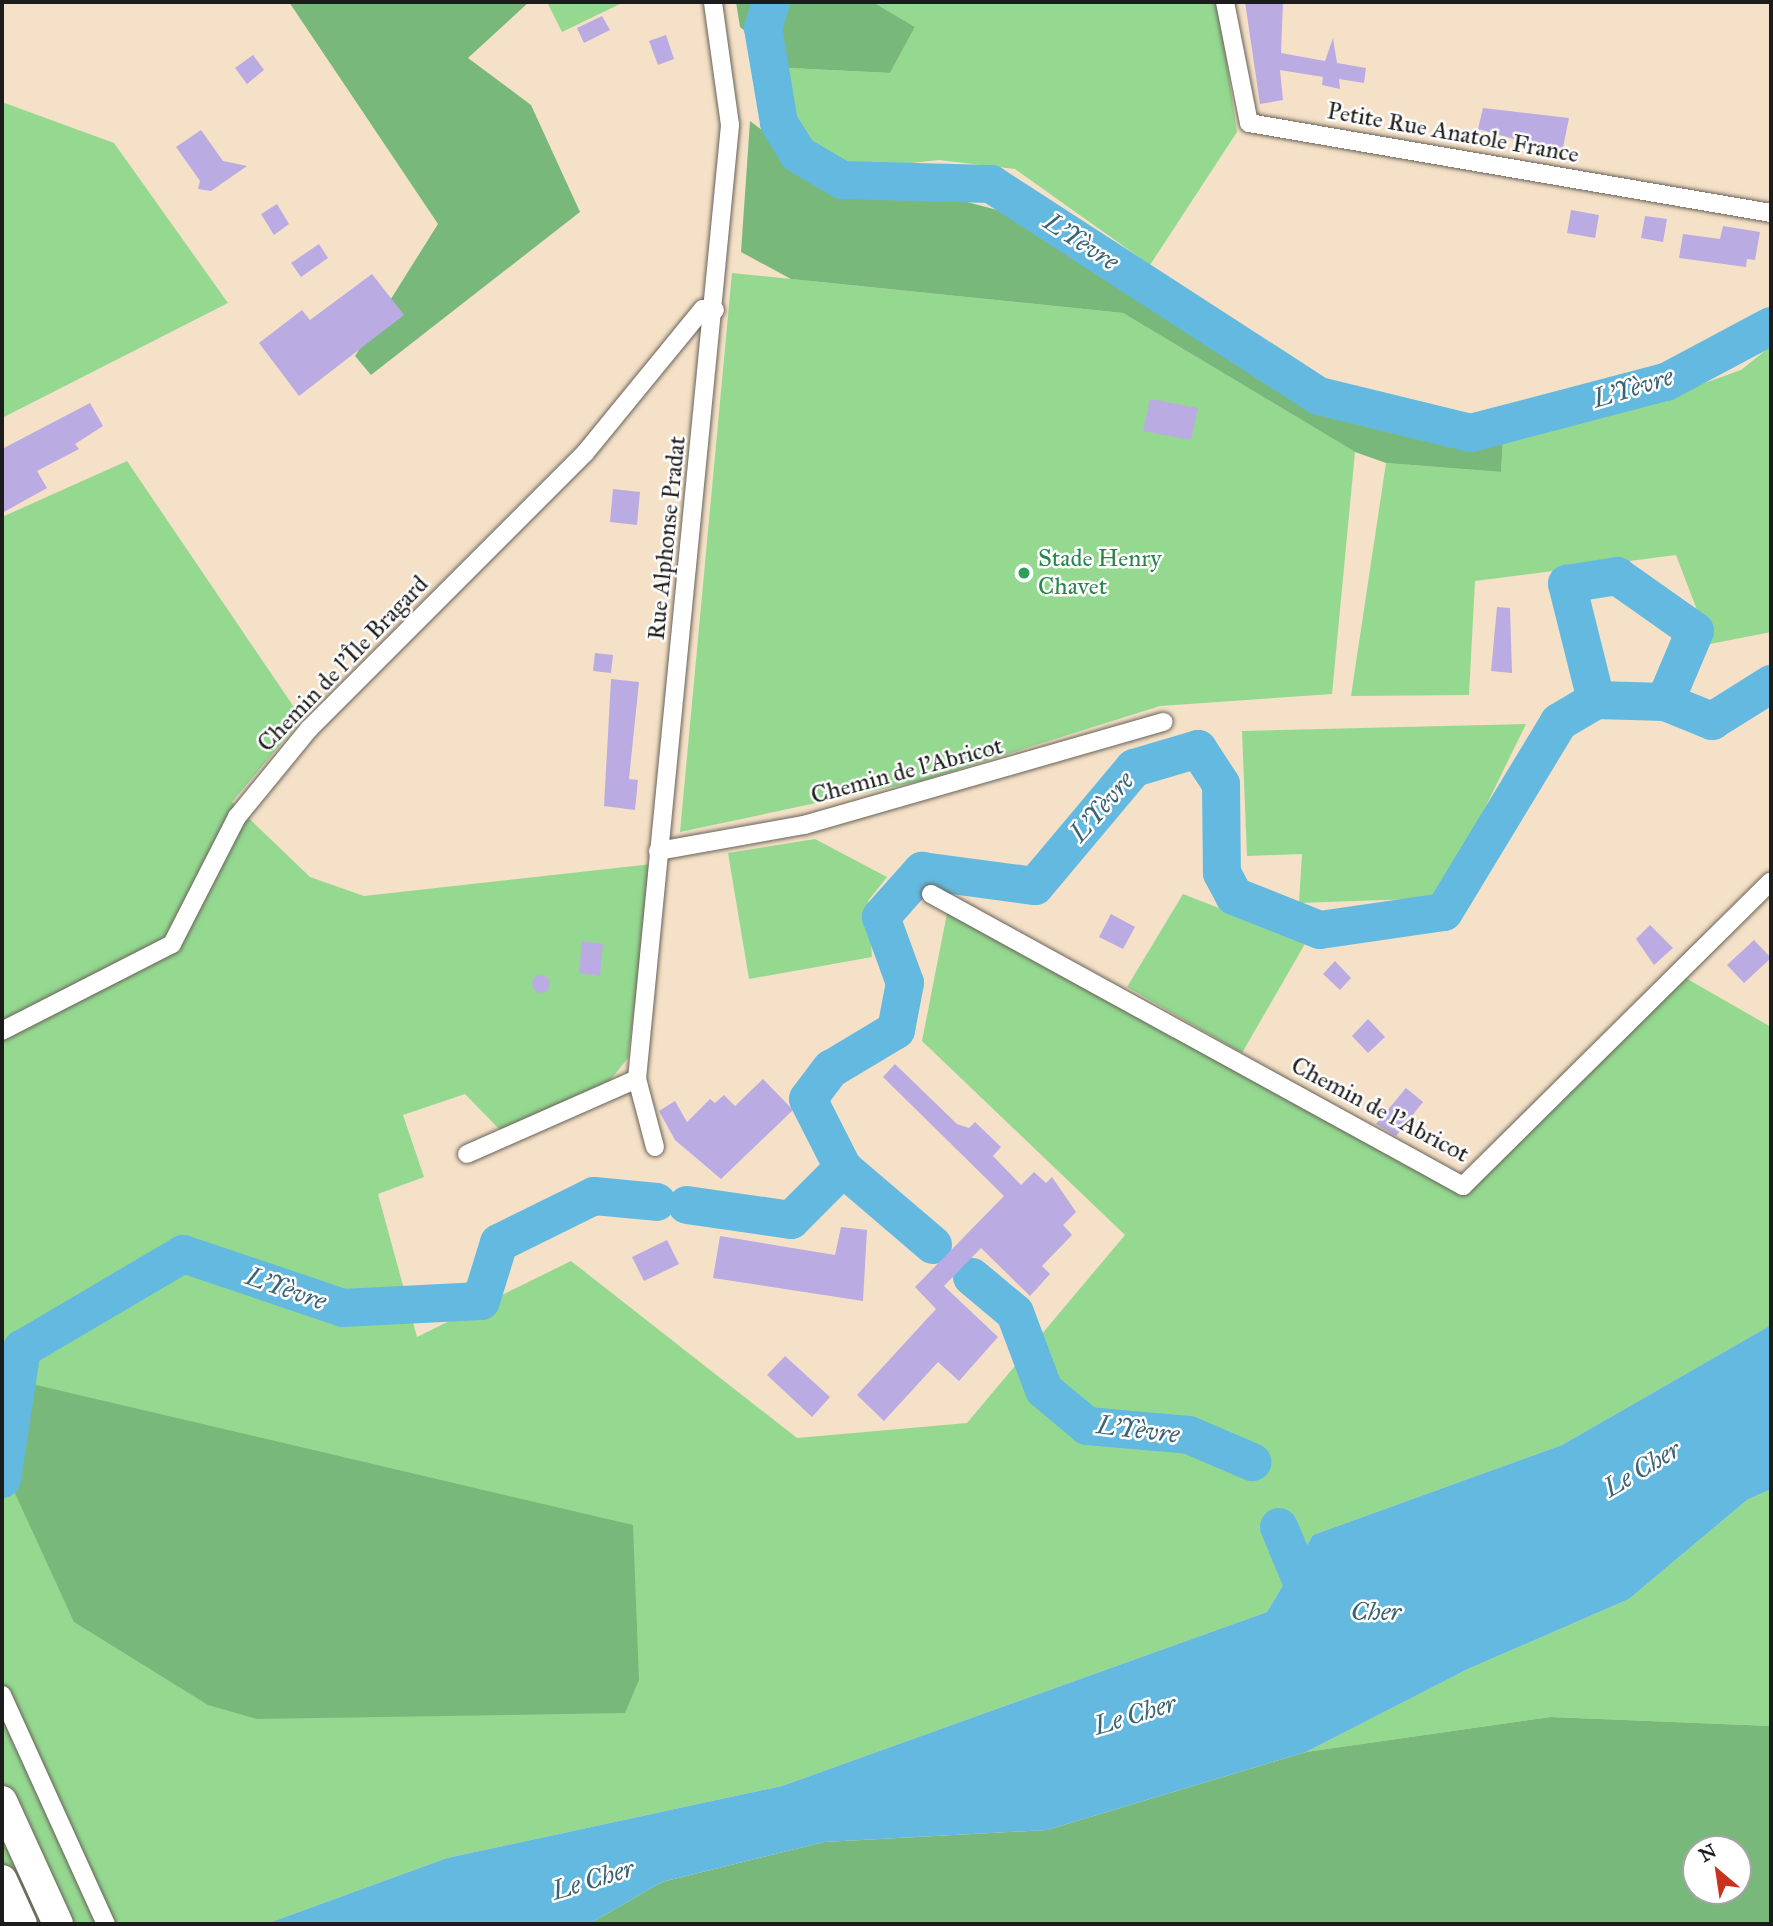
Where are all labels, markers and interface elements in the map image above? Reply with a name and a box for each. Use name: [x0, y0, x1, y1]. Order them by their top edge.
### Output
street label: Petite Rue Anatole France: [1325, 97, 1581, 169]
water label: L'Yèvre: [1038, 206, 1124, 278]
water label: L'Yèvre: [1589, 361, 1677, 415]
street label: Rue Alphonse Pradat: [642, 435, 692, 641]
place label: Stade Henry Chavet: [1038, 545, 1161, 601]
marker: Stade Henry Chavet: [1016, 565, 1032, 581]
street label: Chemin de l'Île Bragard: [252, 570, 434, 758]
street label: Chemin de l'Abricot: [808, 732, 1006, 810]
water label: L'Yèvre: [1063, 766, 1141, 848]
street label: Chemin de l'Abricot: [1286, 1051, 1474, 1169]
water label: L'Yèvre: [242, 1261, 330, 1317]
water label: L'Yèvre: [1095, 1409, 1181, 1451]
water label: Le Cher: [1598, 1434, 1686, 1504]
water label: Cher: [1351, 1596, 1401, 1628]
water label: Le Cher: [1090, 1688, 1180, 1742]
north arrow: [1682, 1835, 1752, 1905]
text: N: [1695, 1839, 1720, 1867]
water label: Le Cher: [548, 1853, 638, 1907]

